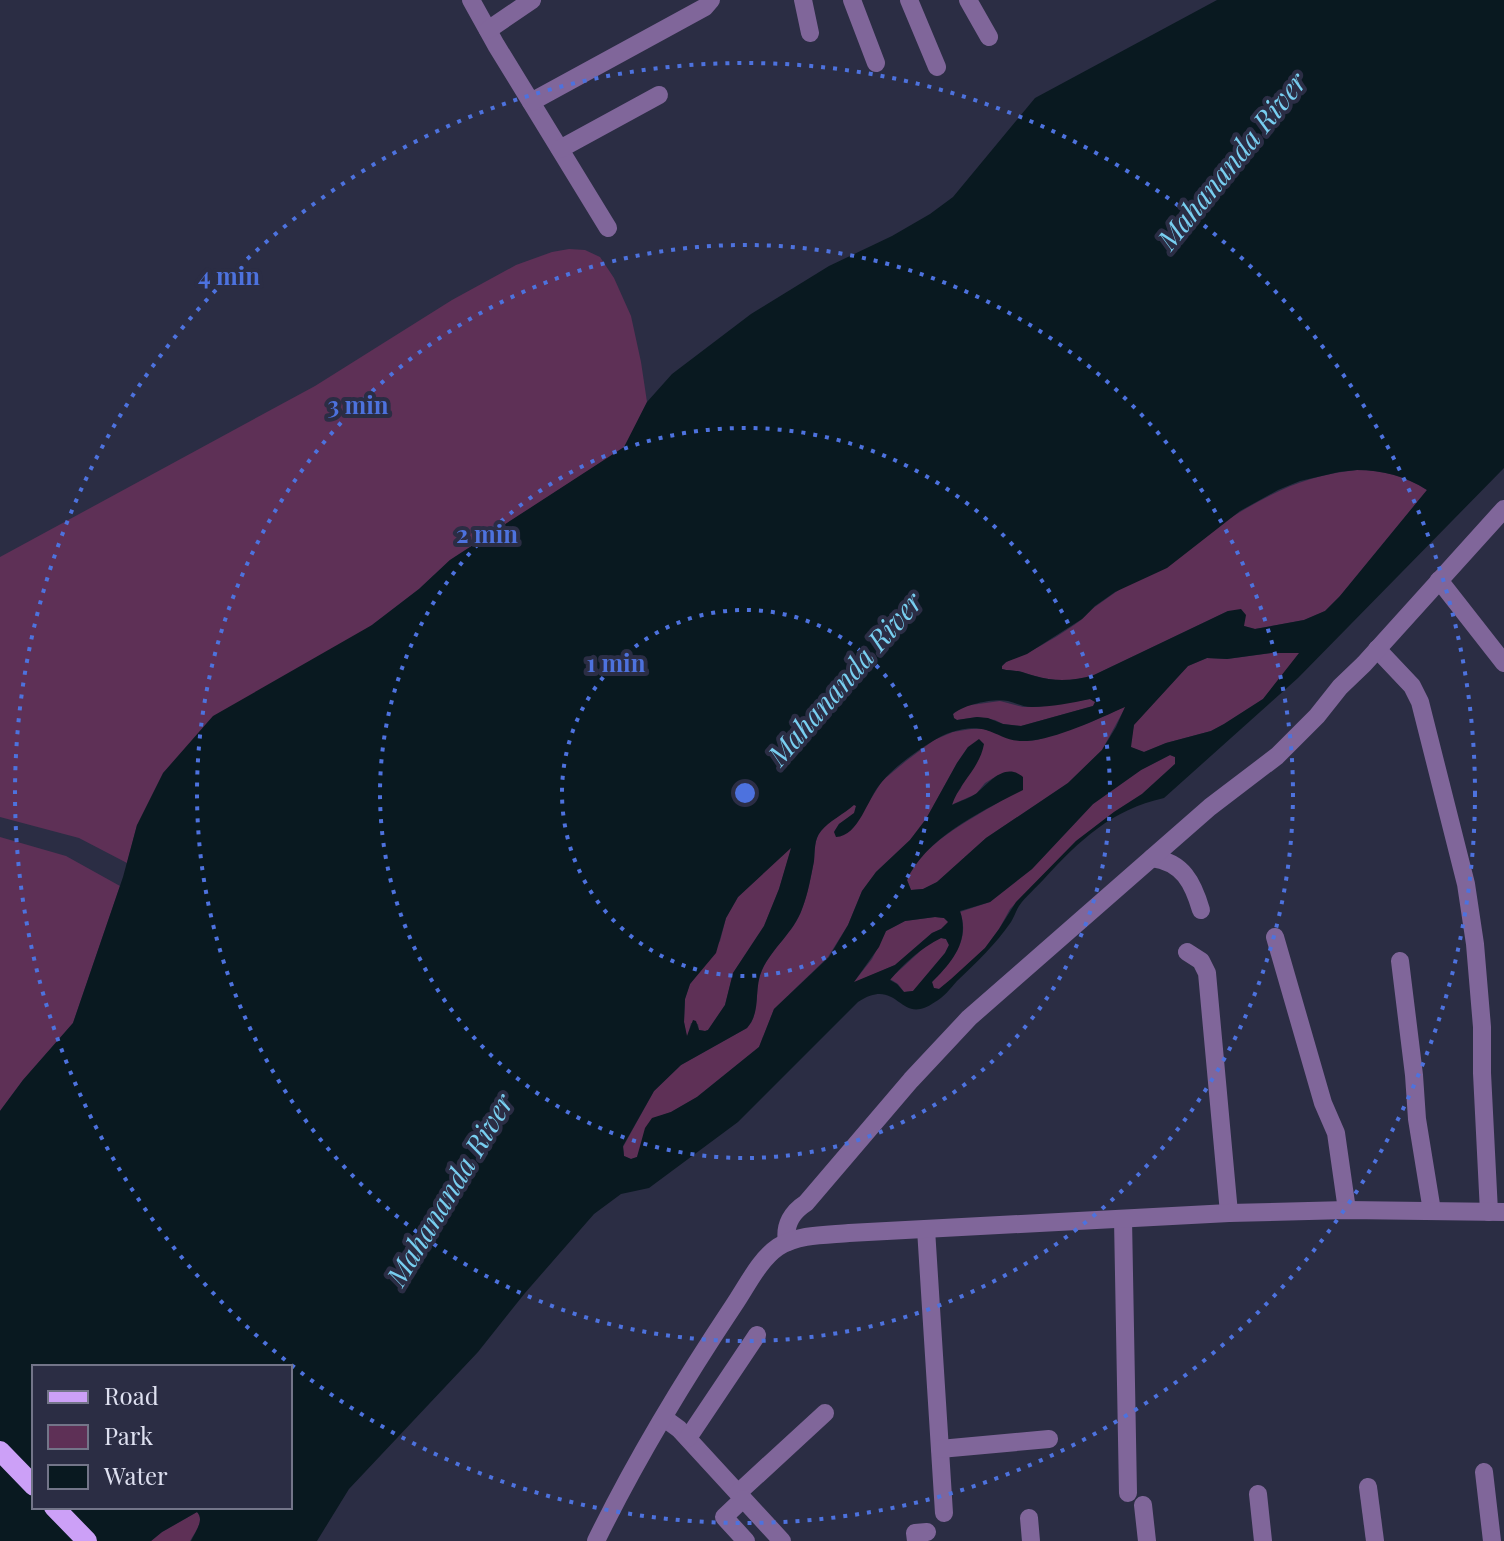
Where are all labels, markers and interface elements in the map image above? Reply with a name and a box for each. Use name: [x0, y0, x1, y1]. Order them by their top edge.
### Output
water label: Mahananda River: [1147, 63, 1314, 257]
text: 4 min: [198, 259, 260, 291]
text: 3 min: [327, 388, 389, 420]
text: 2 min: [456, 517, 518, 549]
water label: Mahananda River: [758, 583, 930, 773]
text: 1 min: [587, 646, 646, 678]
centre of rings: [731, 779, 759, 807]
water label: Mahananda River: [376, 1085, 521, 1293]
legend: [32, 1365, 292, 1509]
text: Road: [104, 1379, 159, 1411]
text: Park: [104, 1419, 154, 1451]
text: Water: [103, 1459, 168, 1491]

